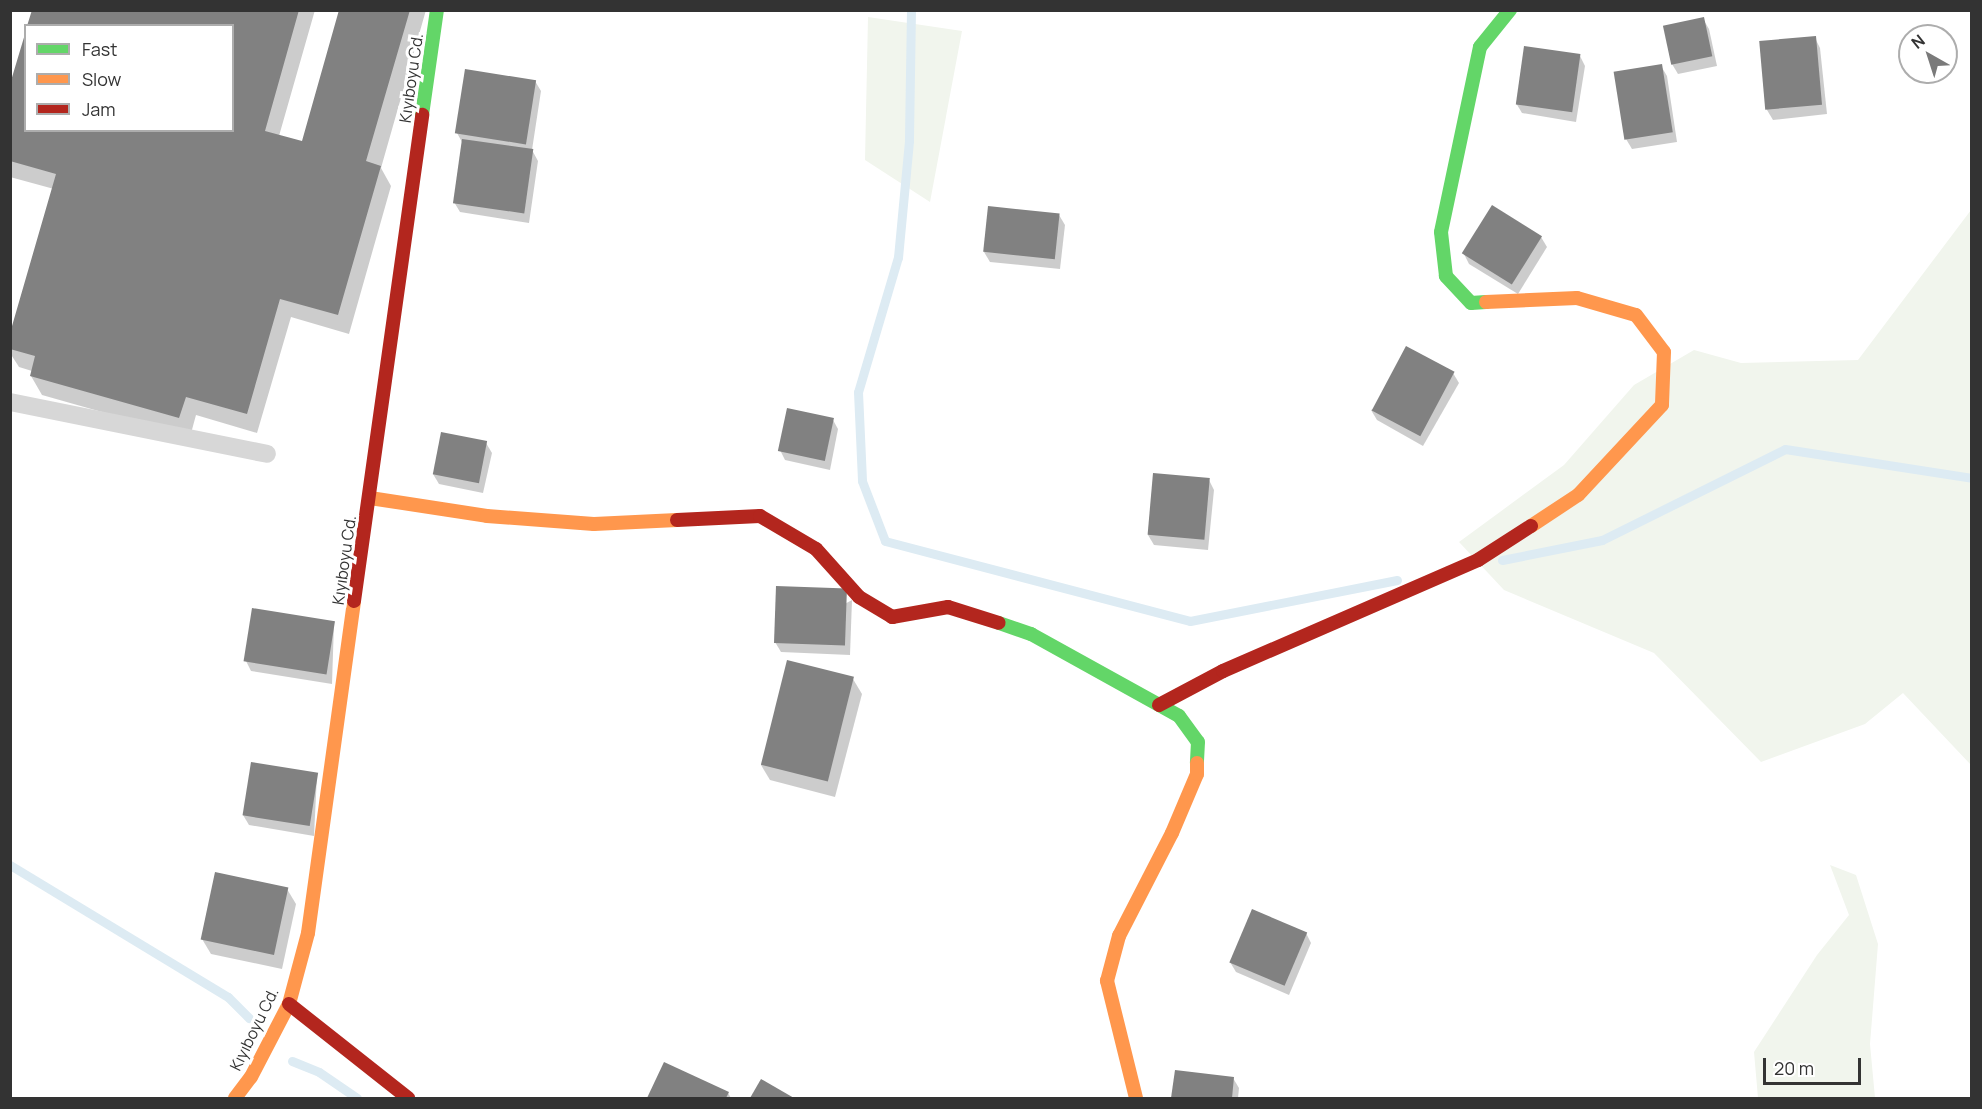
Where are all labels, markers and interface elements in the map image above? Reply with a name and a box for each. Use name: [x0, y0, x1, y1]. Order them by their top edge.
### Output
legend: [24, 24, 234, 132]
north arrow: [1898, 24, 1958, 84]
text: N: [1907, 29, 1929, 54]
street label: Kıyıboyu Cd.: [395, 32, 427, 124]
text: Fast: [82, 37, 117, 61]
text: Slow: [82, 67, 121, 91]
text: Jam: [82, 97, 116, 121]
street label: Kıyıboyu Cd.: [328, 514, 360, 606]
street label: Kıyıboyu Cd.: [226, 984, 282, 1074]
scale bar: [1766, 1046, 1864, 1084]
text: 20 m: [1774, 1056, 1814, 1080]

